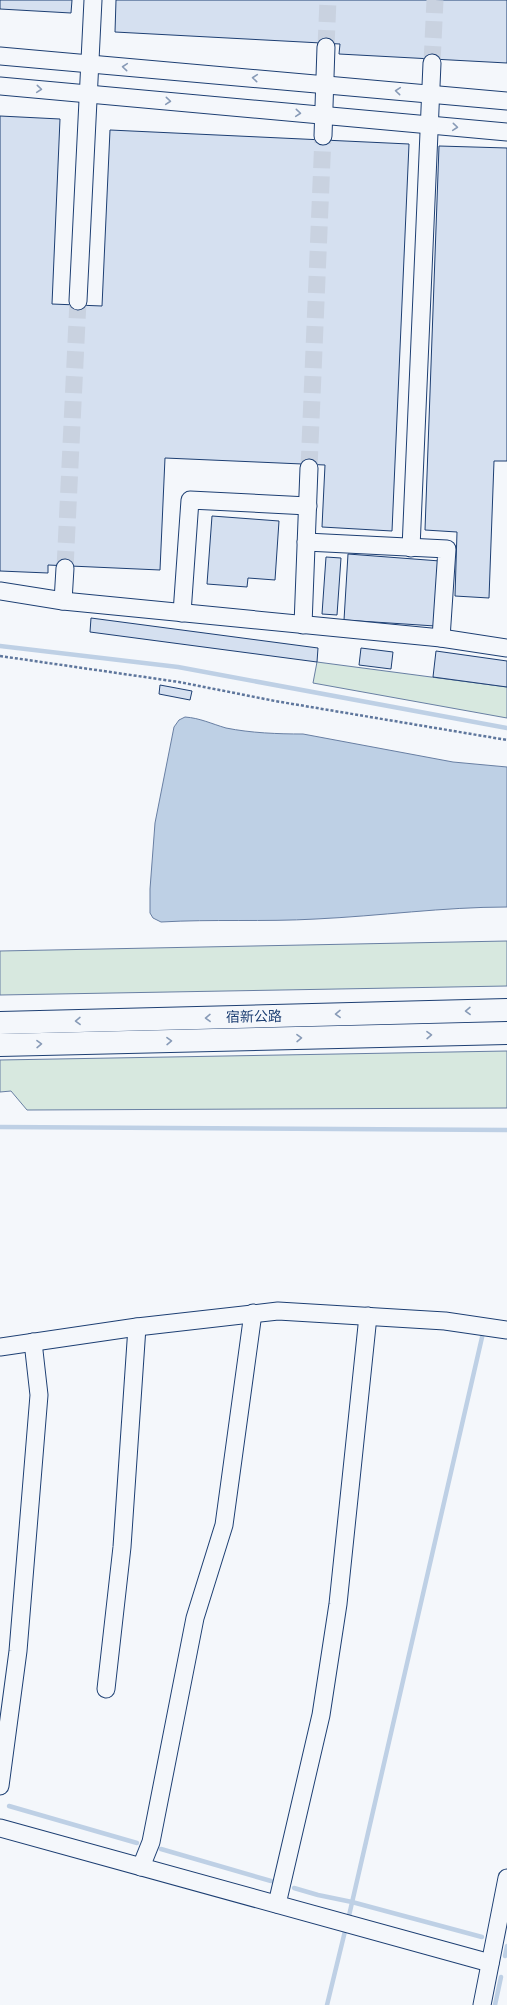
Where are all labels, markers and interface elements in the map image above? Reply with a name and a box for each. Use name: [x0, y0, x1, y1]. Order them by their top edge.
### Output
one-way arrow: [122, 63, 129, 72]
one-way arrow: [252, 74, 258, 83]
one-way arrow: [36, 85, 42, 94]
one-way arrow: [395, 87, 401, 96]
one-way arrow: [165, 96, 171, 105]
one-way arrow: [295, 108, 301, 117]
one-way arrow: [452, 122, 458, 131]
one-way arrow: [465, 1007, 471, 1015]
street label: 宿新公路: [226, 1008, 282, 1026]
one-way arrow: [335, 1010, 341, 1019]
one-way arrow: [205, 1014, 211, 1022]
one-way arrow: [75, 1017, 81, 1025]
one-way arrow: [426, 1031, 432, 1039]
one-way arrow: [296, 1034, 302, 1042]
one-way arrow: [166, 1037, 172, 1045]
one-way arrow: [36, 1040, 42, 1048]

